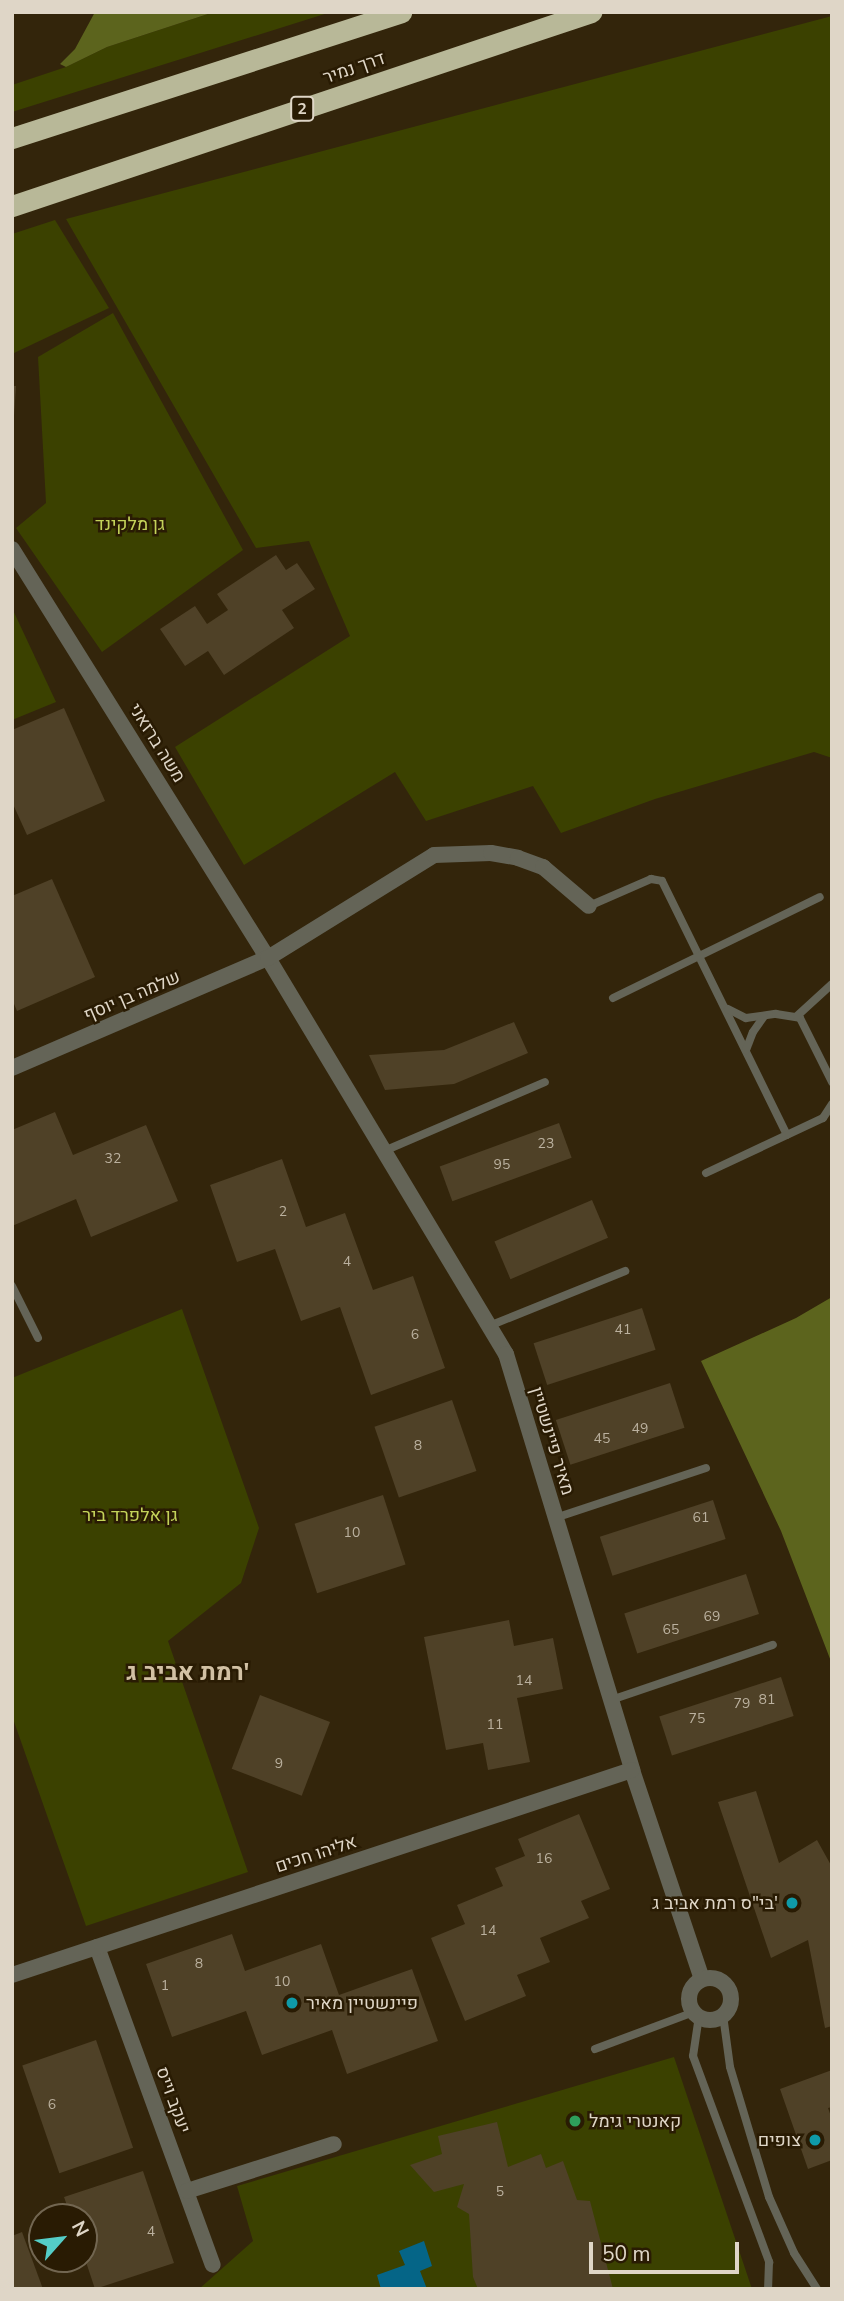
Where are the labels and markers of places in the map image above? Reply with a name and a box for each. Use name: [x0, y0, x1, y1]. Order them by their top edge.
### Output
place label: בי"ס רמת אביב ג': [652, 1892, 778, 1914]
marker: בי"ס רמת אביב ג': [784, 1895, 800, 1911]
place label: פיינשטיין מאיר: [306, 1992, 418, 2014]
marker: פיינשטיין מאיר: [284, 1995, 300, 2011]
place label: קאנטרי גימל: [589, 2110, 681, 2132]
marker: קאנטרי גימל: [567, 2113, 583, 2129]
place label: צופים: [758, 2129, 801, 2151]
marker: צופים: [807, 2132, 823, 2148]

